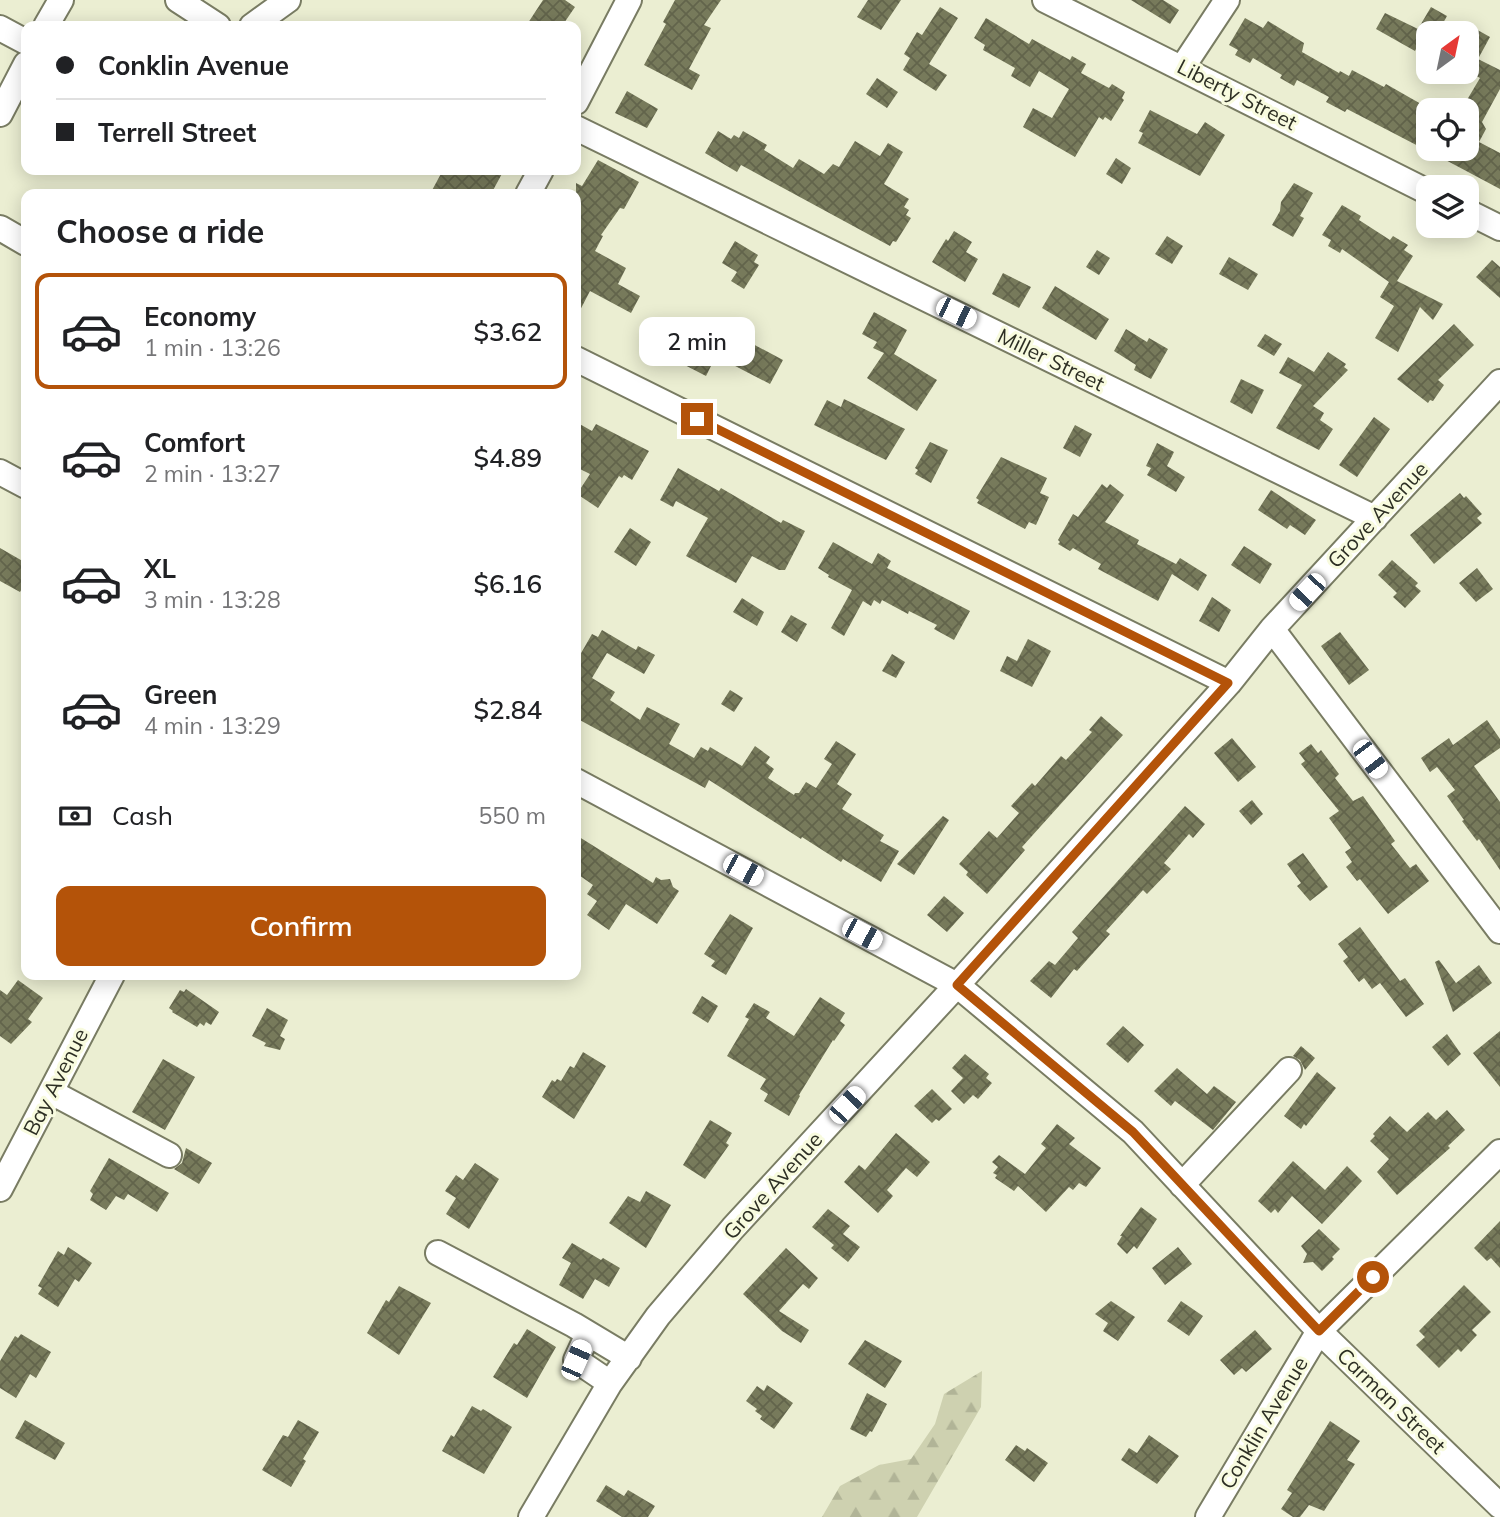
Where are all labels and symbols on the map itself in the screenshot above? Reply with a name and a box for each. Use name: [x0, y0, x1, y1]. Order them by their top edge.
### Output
north arrow: [1416, 21, 1479, 84]
street label: Liberty Street: [1173, 53, 1302, 135]
car: [933, 294, 980, 332]
callout: 2 min: [639, 318, 755, 366]
street label: Miller Street: [994, 322, 1109, 396]
route end: [681, 403, 713, 435]
street label: Grove Avenue: [1321, 456, 1433, 573]
car: [1285, 569, 1330, 615]
car: [1349, 736, 1392, 782]
car: [720, 851, 767, 889]
car: [839, 915, 886, 953]
street label: Bay Avenue: [17, 1024, 93, 1139]
car: [825, 1082, 870, 1128]
street label: Grove Avenue: [717, 1126, 827, 1244]
route start: [1357, 1261, 1389, 1293]
car: [558, 1337, 595, 1383]
street label: Carman Street: [1332, 1342, 1451, 1459]
street label: Conklin Avenue: [1213, 1352, 1313, 1493]

